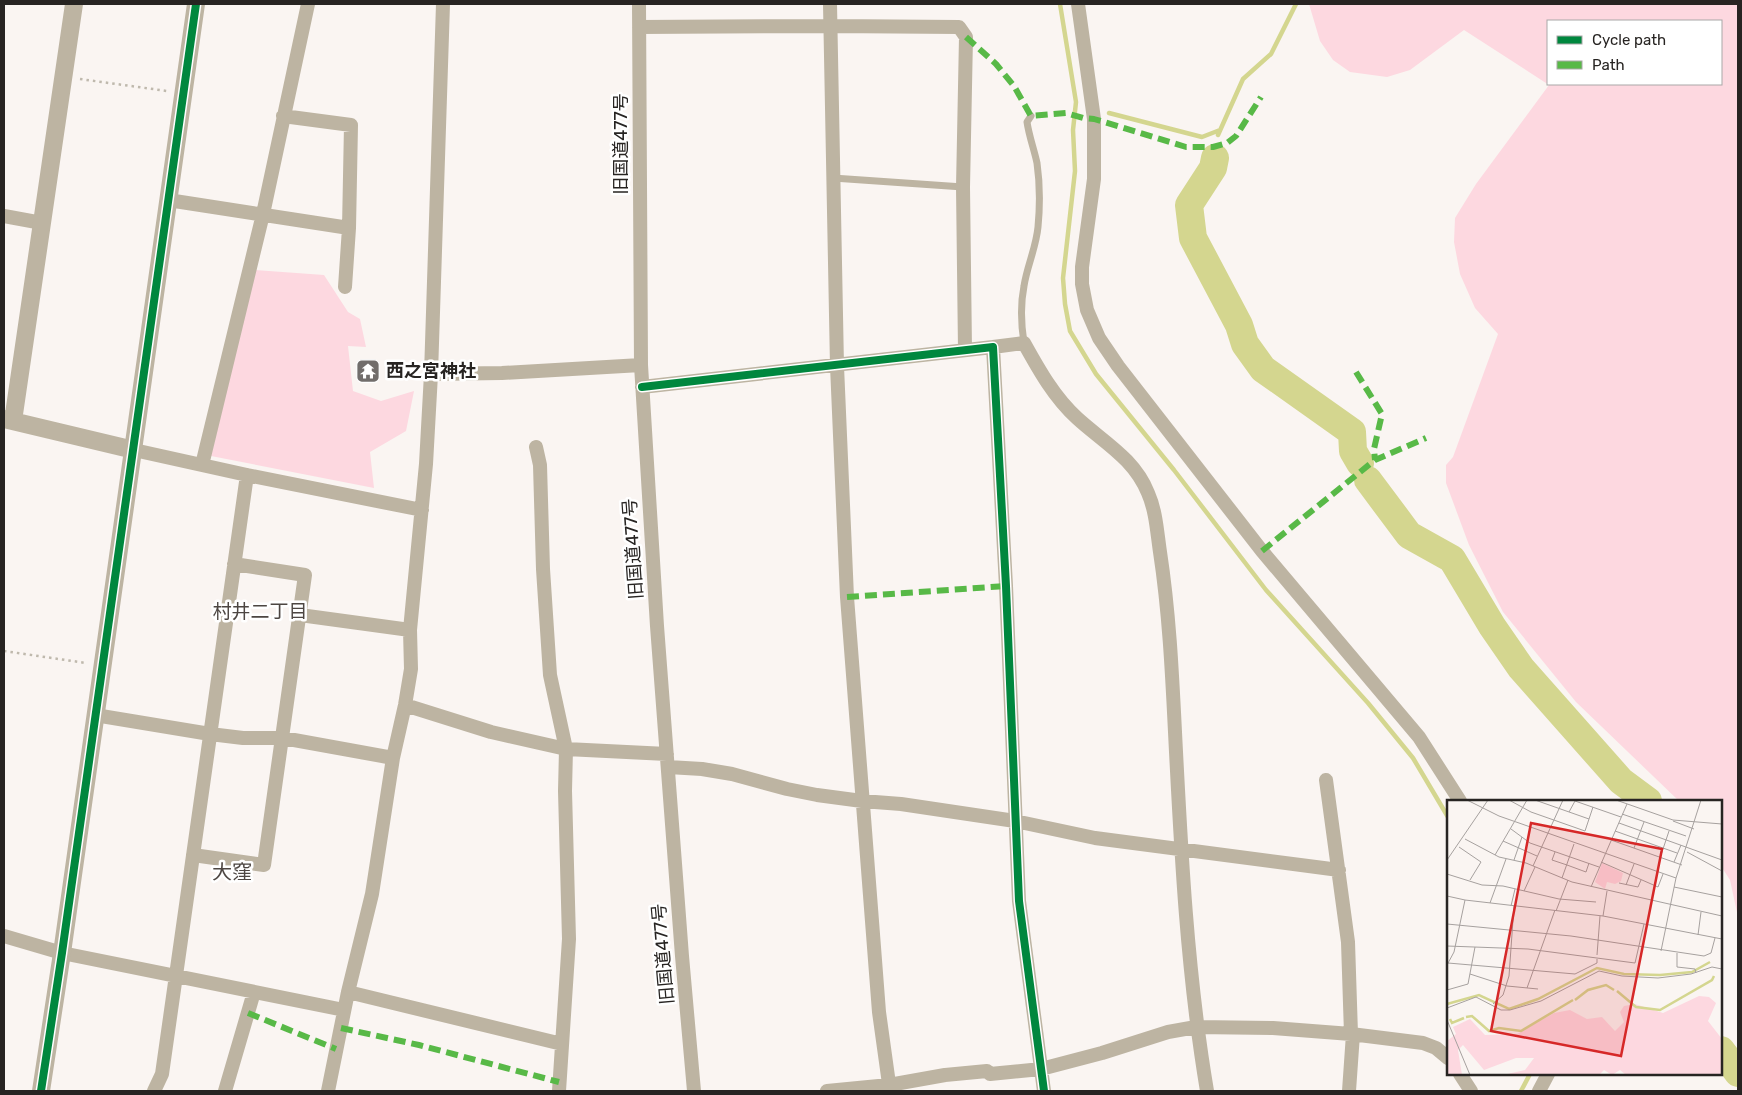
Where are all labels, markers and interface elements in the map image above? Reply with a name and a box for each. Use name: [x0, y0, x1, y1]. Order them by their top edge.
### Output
legend: [1547, 20, 1722, 85]
text: Cycle path: [1592, 31, 1666, 49]
text: Path: [1592, 56, 1625, 74]
street label: 旧国道477号: [610, 93, 632, 195]
temple icon: 西之宮神社: [355, 358, 381, 384]
place label: 西之宮神社: [386, 360, 476, 382]
street label: 旧国道477号: [618, 498, 648, 600]
district label: 村井二丁目: [212, 600, 308, 623]
inset map: [1447, 800, 1722, 1075]
district label: 大窪: [212, 860, 252, 884]
street label: 旧国道477号: [648, 903, 678, 1005]

